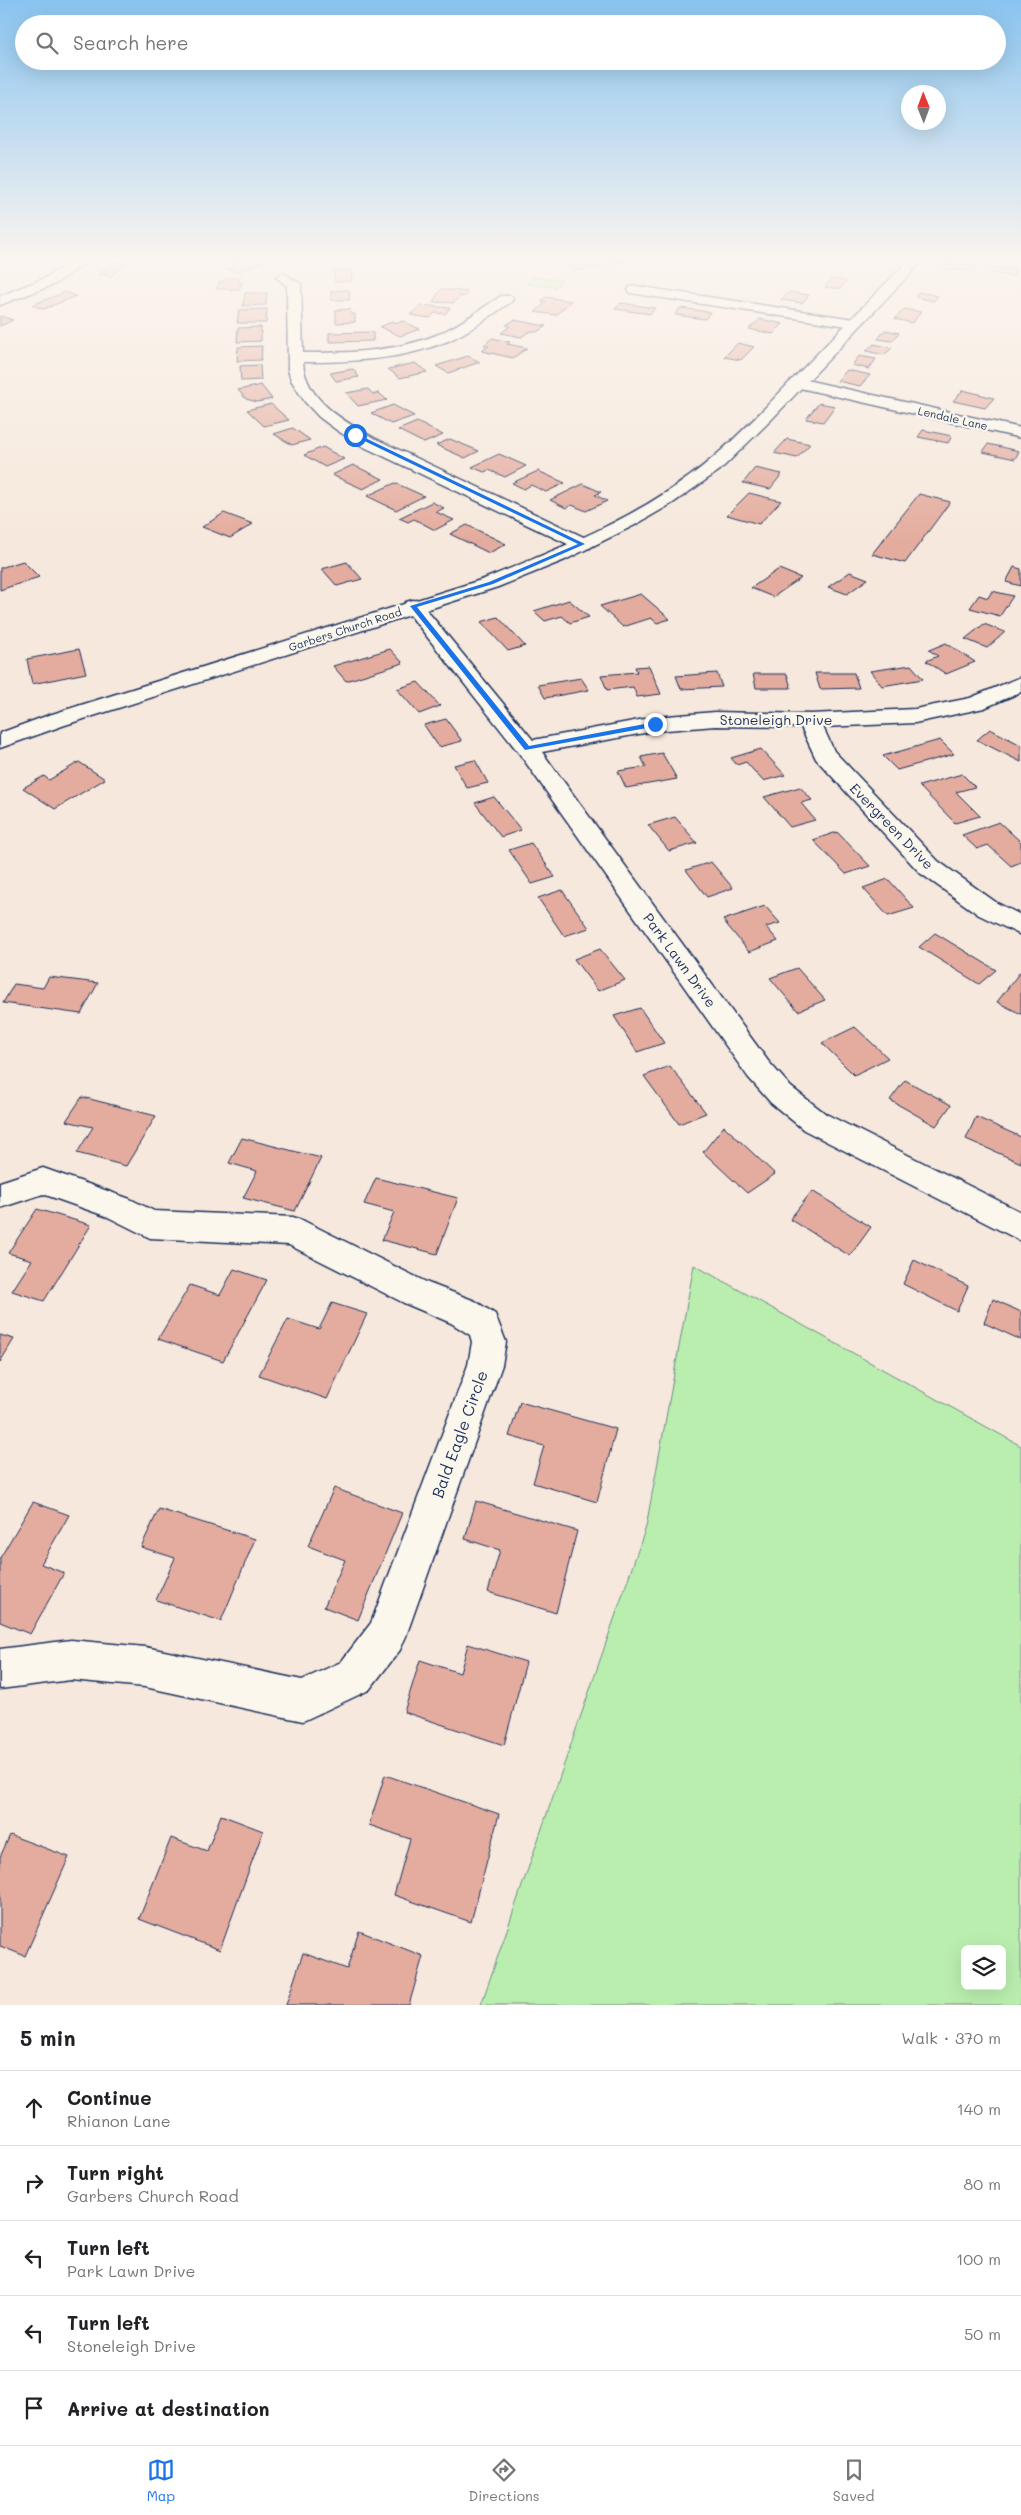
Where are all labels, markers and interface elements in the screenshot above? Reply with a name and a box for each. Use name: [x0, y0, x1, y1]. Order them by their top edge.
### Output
search box: [15, 15, 1006, 70]
icon: search: [33, 29, 61, 57]
text: Search here: [73, 30, 189, 55]
north arrow: [901, 85, 946, 130]
street label: Lendale Lane: [917, 403, 990, 433]
route start: [344, 424, 367, 447]
street label: Garbers Church Road: [287, 604, 403, 654]
street label: Stoneleigh Drive: [720, 710, 832, 729]
route end: [644, 713, 667, 736]
street label: Evergreen Drive: [846, 779, 938, 873]
street label: Park Lawn Drive: [639, 909, 721, 1011]
street label: Bald Eagle Circle: [426, 1367, 492, 1501]
map controls: [961, 1945, 1006, 1990]
button: layers: [961, 1945, 1006, 1990]
text: 5 min: [20, 2024, 76, 2051]
text: Walk · 370 m: [901, 2027, 1001, 2048]
text: Continue: [67, 2085, 152, 2110]
icon: ahead: [20, 2094, 48, 2122]
text: 140 m: [957, 2098, 1001, 2119]
text: Rhianon Lane: [67, 2110, 171, 2131]
text: Turn right: [67, 2160, 164, 2185]
icon: right: [20, 2169, 48, 2197]
text: 80 m: [964, 2173, 1001, 2194]
text: Garbers Church Road: [67, 2185, 239, 2206]
text: Turn left: [67, 2235, 150, 2260]
icon: left: [20, 2244, 48, 2272]
text: 100 m: [956, 2248, 1001, 2269]
text: Park Lawn Drive: [67, 2260, 195, 2281]
text: Turn left: [67, 2310, 150, 2335]
icon: left: [20, 2319, 48, 2347]
text: 50 m: [964, 2323, 1001, 2344]
text: Stoneleigh Drive: [67, 2335, 196, 2356]
icon: arrive: [20, 2394, 48, 2422]
text: Arrive at destination: [67, 2396, 270, 2421]
tab: Map: [147, 2456, 175, 2505]
tab: Directions: [468, 2456, 540, 2505]
tab: Saved: [833, 2456, 874, 2505]

